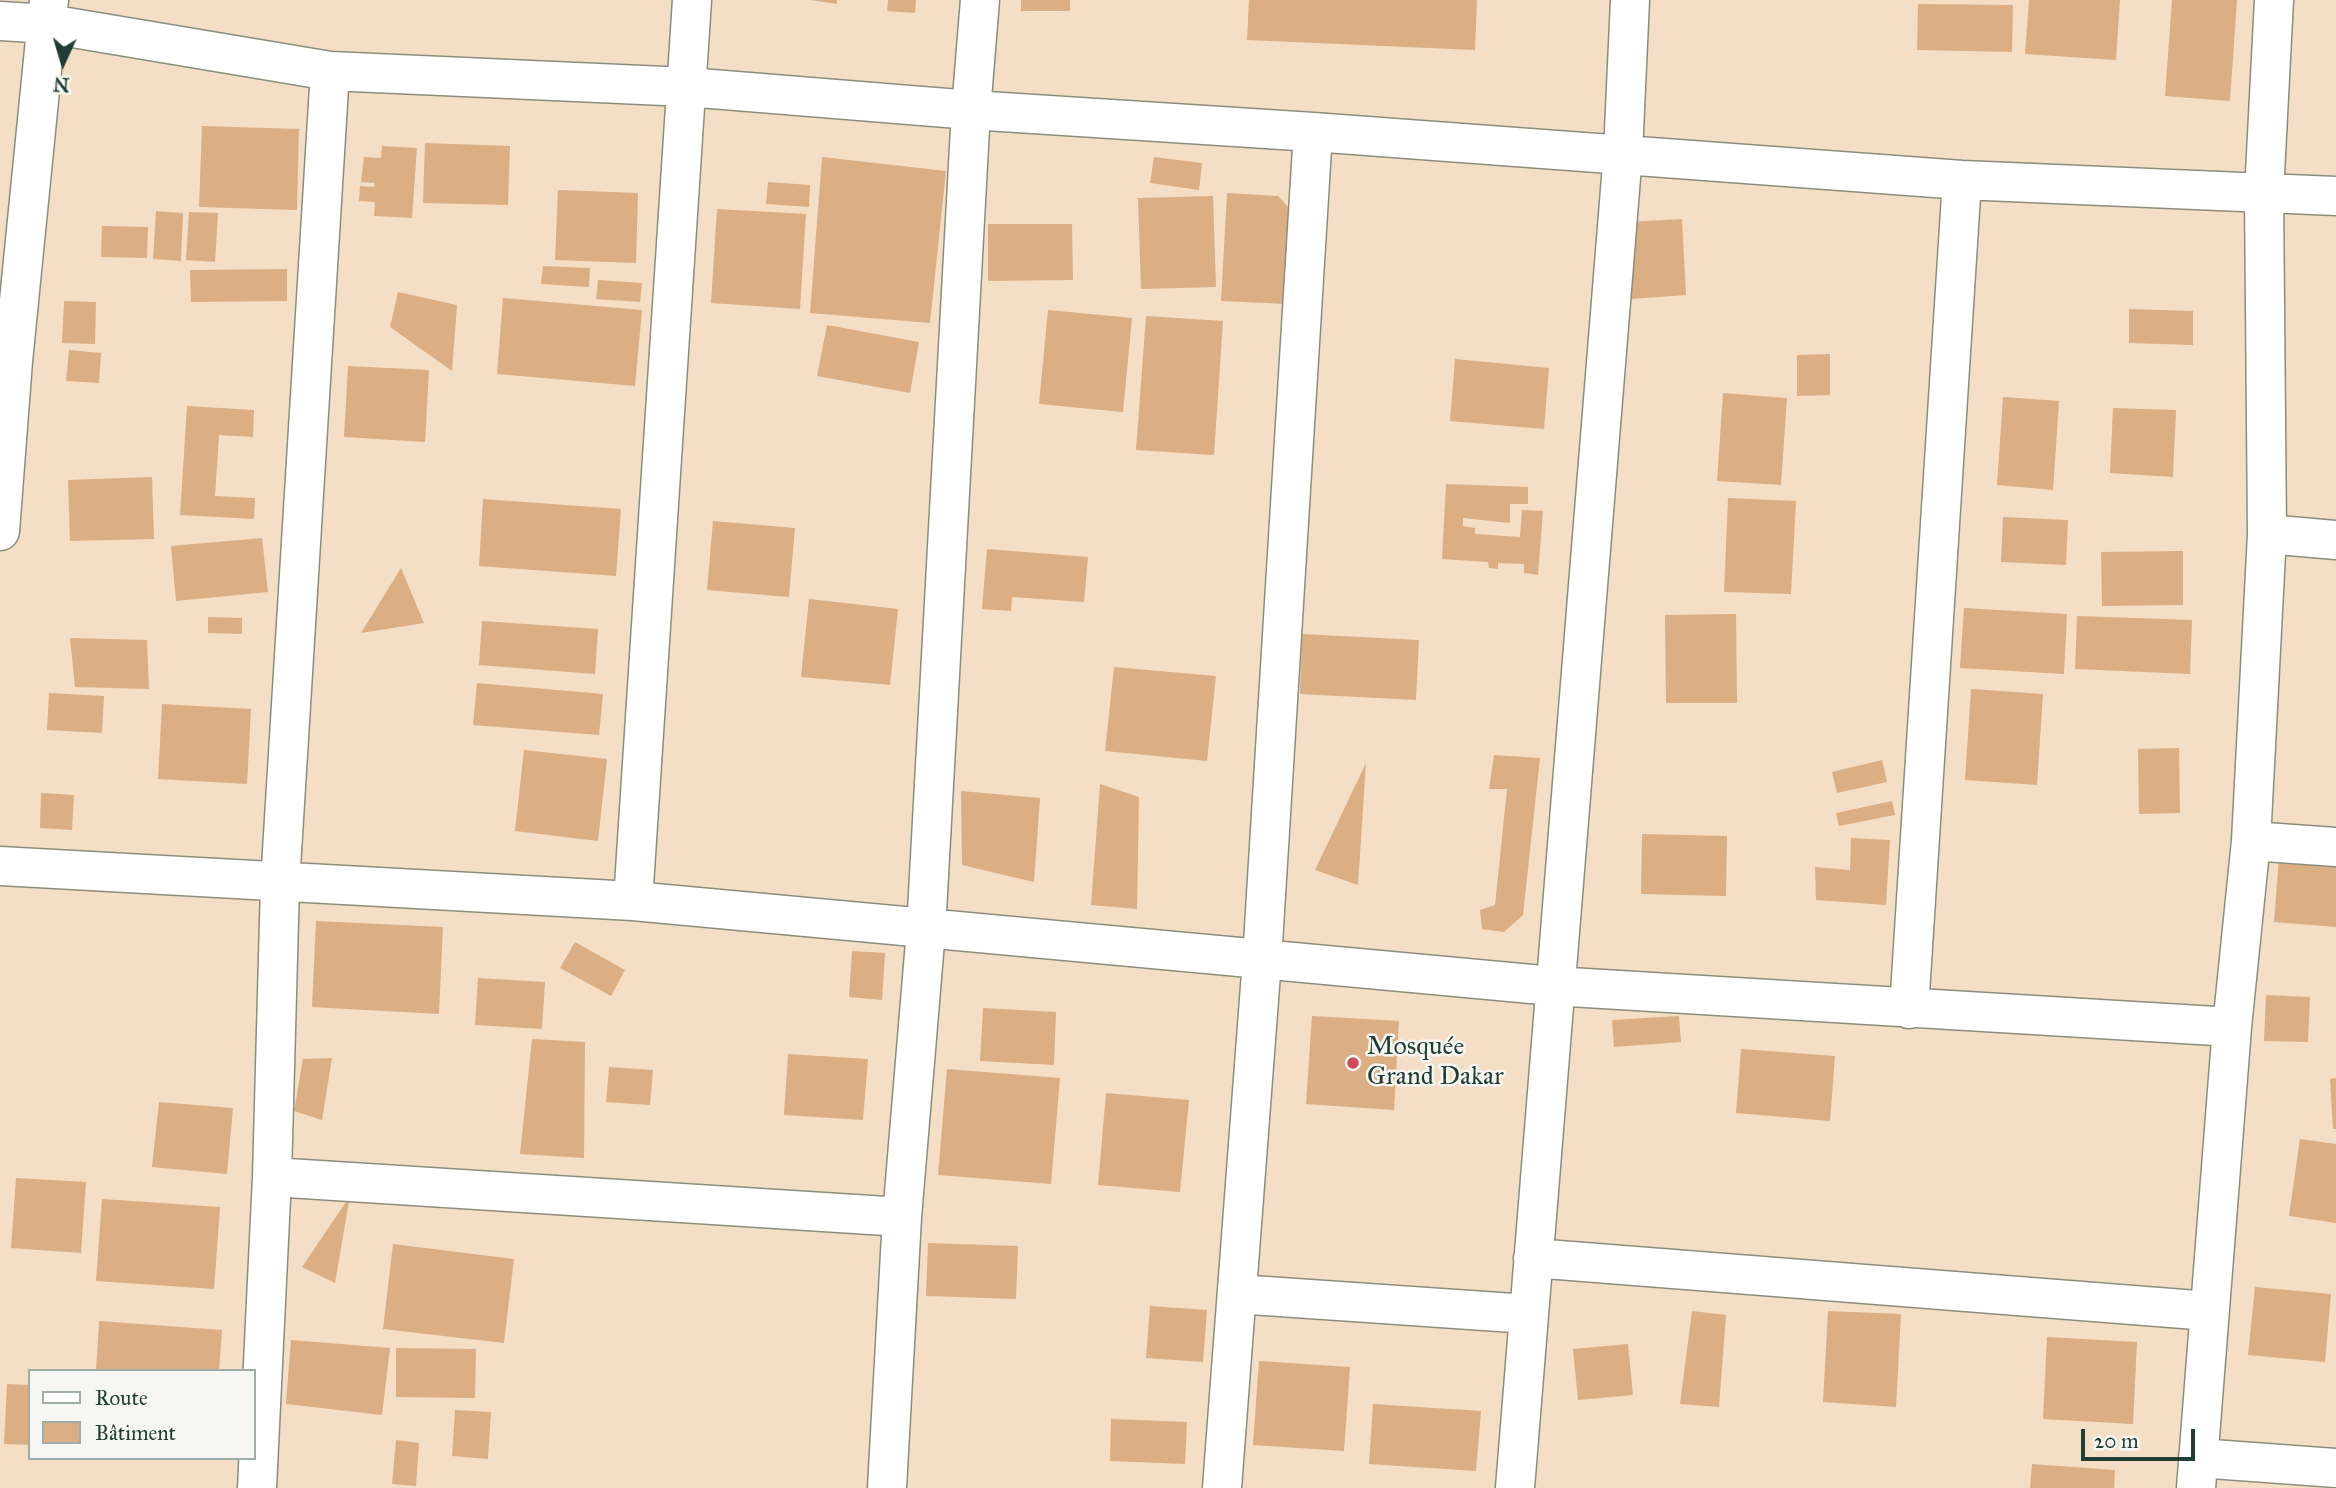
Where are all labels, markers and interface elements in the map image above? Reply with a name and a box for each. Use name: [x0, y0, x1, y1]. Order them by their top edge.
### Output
north arrow: [28, 28, 98, 98]
text: N: [53, 72, 70, 96]
place label: Mosquée Grand Dakar: [1367, 1032, 1504, 1094]
marker: Mosquée Grand Dakar: [1345, 1055, 1361, 1071]
legend: [28, 1369, 256, 1460]
text: Route: [95, 1385, 148, 1411]
scale bar: [2084, 1414, 2198, 1458]
text: Bâtiment: [95, 1420, 176, 1446]
text: 20 m: [2094, 1428, 2139, 1454]

